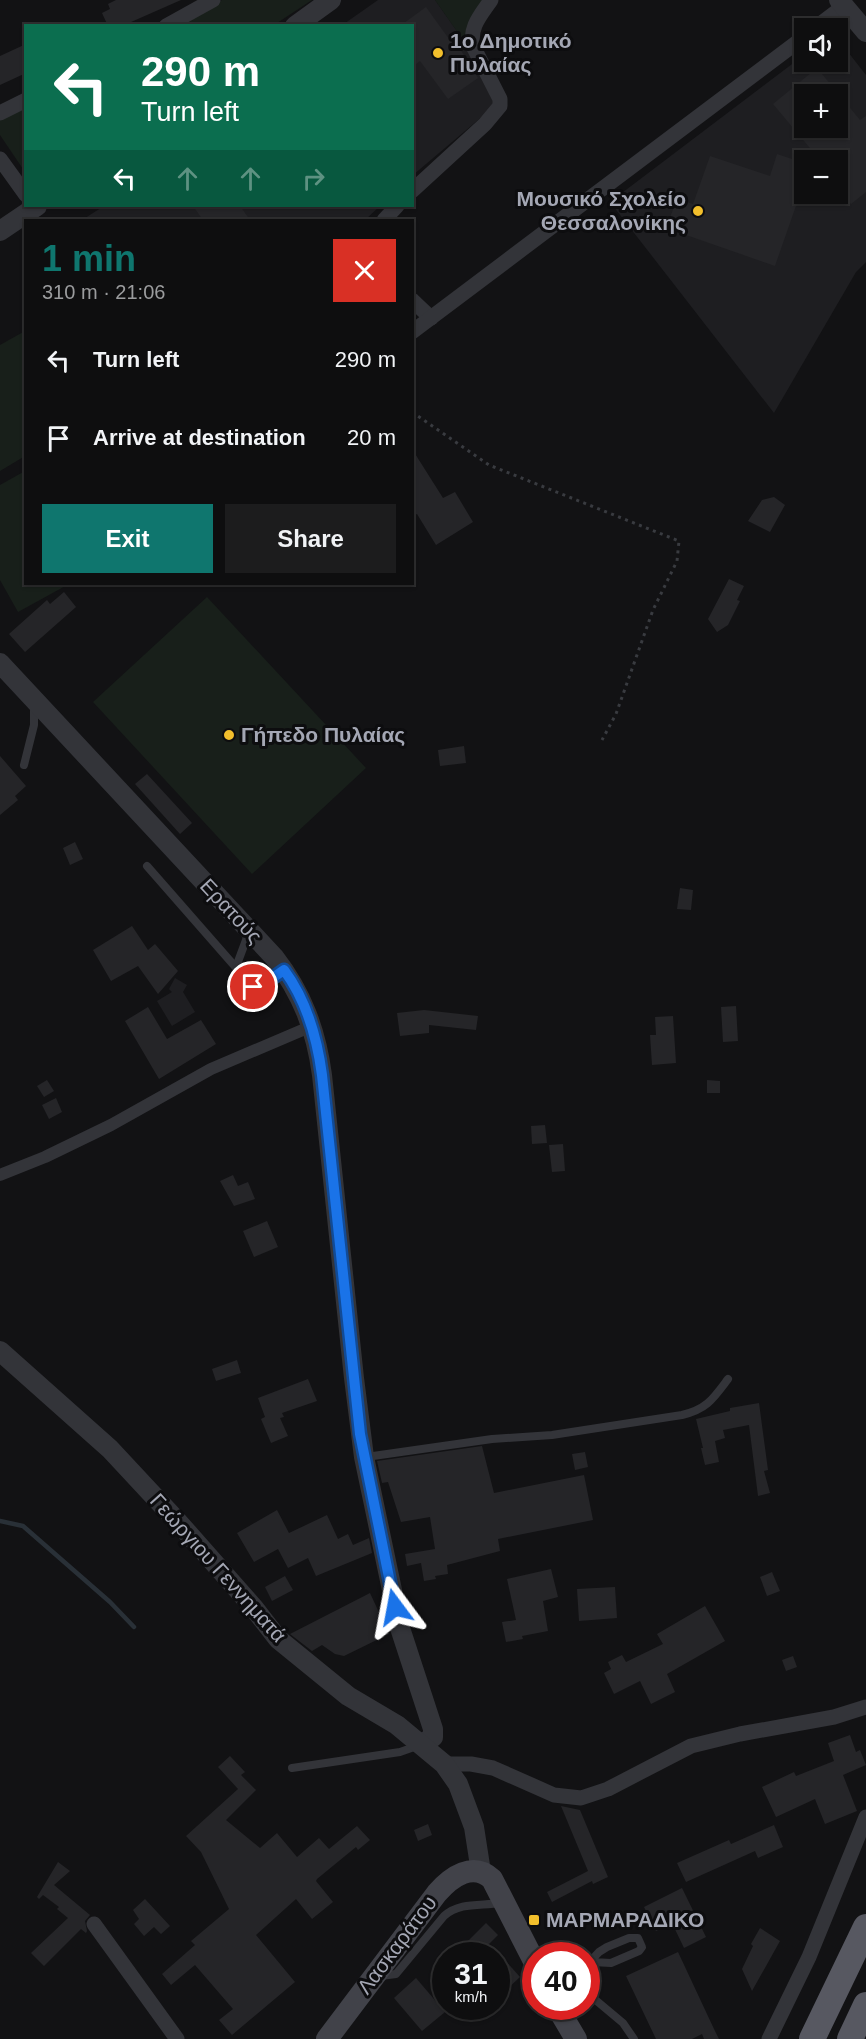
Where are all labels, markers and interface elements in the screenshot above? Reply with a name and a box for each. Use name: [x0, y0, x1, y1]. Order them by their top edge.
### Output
map controls: [794, 18, 848, 204]
button: sound: [794, 18, 848, 72]
place label: 1ο Δημοτικό Πυλαίας: [450, 29, 572, 77]
marker: 1ο Δημοτικό Πυλαίας: [431, 46, 445, 60]
icon: left: [42, 48, 120, 126]
text: 290 m: [141, 48, 260, 95]
button: +: [794, 84, 848, 138]
text: Turn left: [141, 97, 239, 127]
button: −: [794, 150, 848, 204]
icon: left: [108, 162, 141, 195]
icon: ahead: [171, 162, 204, 195]
icon: ahead: [234, 162, 267, 195]
icon: right: [297, 162, 330, 195]
place label: Μουσικό Σχολείο Θεσσαλονίκης: [517, 187, 686, 235]
marker: Μουσικό Σχολείο Θεσσαλονίκης: [691, 204, 705, 218]
text: 1 min: [42, 238, 136, 279]
button: close: [333, 239, 396, 302]
text: 310 m · 21:06: [42, 281, 165, 303]
icon: left: [42, 344, 75, 377]
text: Turn left: [93, 347, 179, 372]
text: 290 m: [335, 347, 396, 372]
icon: arrive: [42, 422, 75, 455]
text: Arrive at destination: [93, 425, 306, 450]
text: 20 m: [347, 425, 396, 450]
button: Exit: [42, 504, 213, 573]
button: Share: [225, 504, 396, 573]
place label: Γήπεδο Πυλαίας: [241, 723, 405, 747]
marker: Γήπεδο Πυλαίας: [222, 728, 236, 742]
street label: Ερατούς: [196, 874, 267, 948]
pin: [227, 961, 278, 1012]
icon: arrive: [236, 970, 269, 1003]
street label: Γεώργιου Γεννηματά: [146, 1489, 291, 1646]
position arrow: [363, 1575, 427, 1639]
street label: Λασκαράτου: [352, 1891, 441, 1998]
place label: ΜΑΡΜΑΡΑΔΙΚΟ: [546, 1908, 704, 1931]
marker: ΜΑΡΜΑΡΑΔΙΚΟ: [527, 1913, 541, 1927]
speed limit sign: 40: [522, 1942, 600, 2020]
text: 31: [454, 1957, 488, 1990]
text: km/h: [455, 1988, 487, 2005]

